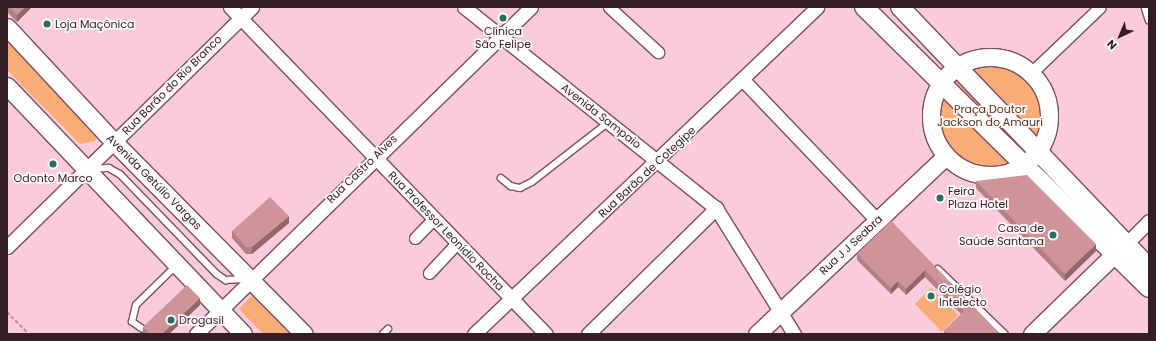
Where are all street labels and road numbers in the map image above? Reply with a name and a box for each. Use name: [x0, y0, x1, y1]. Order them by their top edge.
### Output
street label: Rua Barão do Rio Branco: [119, 32, 225, 138]
street label: Avenida Sampaio: [558, 81, 644, 151]
street label: Rua Barão de Cotegipe: [596, 124, 698, 220]
street label: Avenida Getúlio Vargas: [104, 132, 204, 232]
street label: Rua Castro Alves: [324, 132, 400, 206]
street label: Rua Professor Leonídio Rocha: [385, 169, 507, 293]
street label: Rua J J Seabra: [817, 212, 885, 278]

